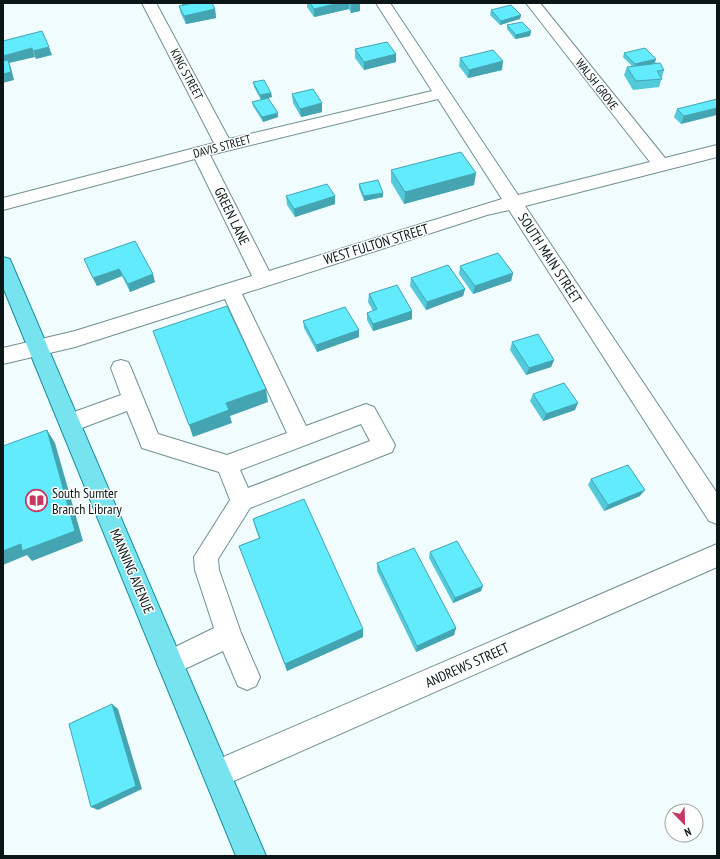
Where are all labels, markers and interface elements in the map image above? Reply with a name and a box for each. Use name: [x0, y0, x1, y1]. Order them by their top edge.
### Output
street label: KING STREET: [167, 46, 207, 103]
street label: WALSH GROVE: [572, 55, 622, 113]
street label: DAVIS STREET: [191, 131, 253, 161]
street label: GREEN LANE: [210, 184, 254, 248]
street label: SOUTH MAIN STREET: [514, 209, 586, 307]
street label: WEST FULTON STREET: [321, 219, 431, 269]
place label: South Sumter Branch Library: [52, 484, 122, 518]
library icon: South Sumter Branch Library: [24, 488, 50, 514]
street label: MANNING AVENUE: [106, 526, 158, 616]
street label: ANDREWS STREET: [422, 638, 512, 691]
north arrow: [664, 803, 704, 843]
text: N: [682, 825, 693, 840]

